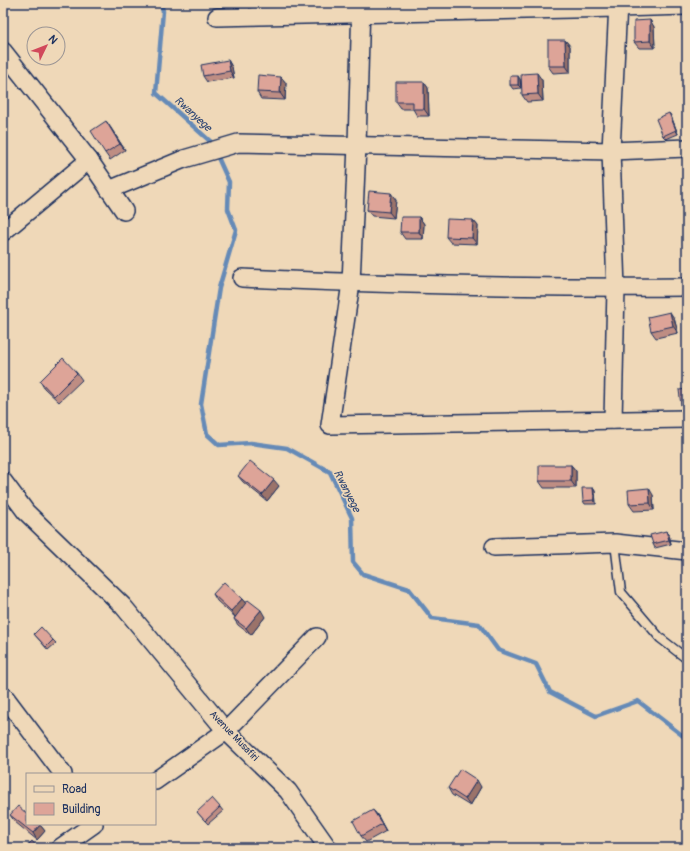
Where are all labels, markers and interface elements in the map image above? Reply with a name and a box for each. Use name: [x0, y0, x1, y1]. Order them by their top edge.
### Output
north arrow: [26, 26, 66, 66]
text: N: [46, 32, 61, 47]
water label: Rwanyege: [172, 94, 215, 135]
water label: Rwanyege: [331, 468, 364, 516]
street label: Avenue Musafiri: [207, 708, 261, 764]
legend: [26, 773, 156, 825]
text: Road: [62, 782, 87, 797]
text: Building: [62, 802, 101, 817]

